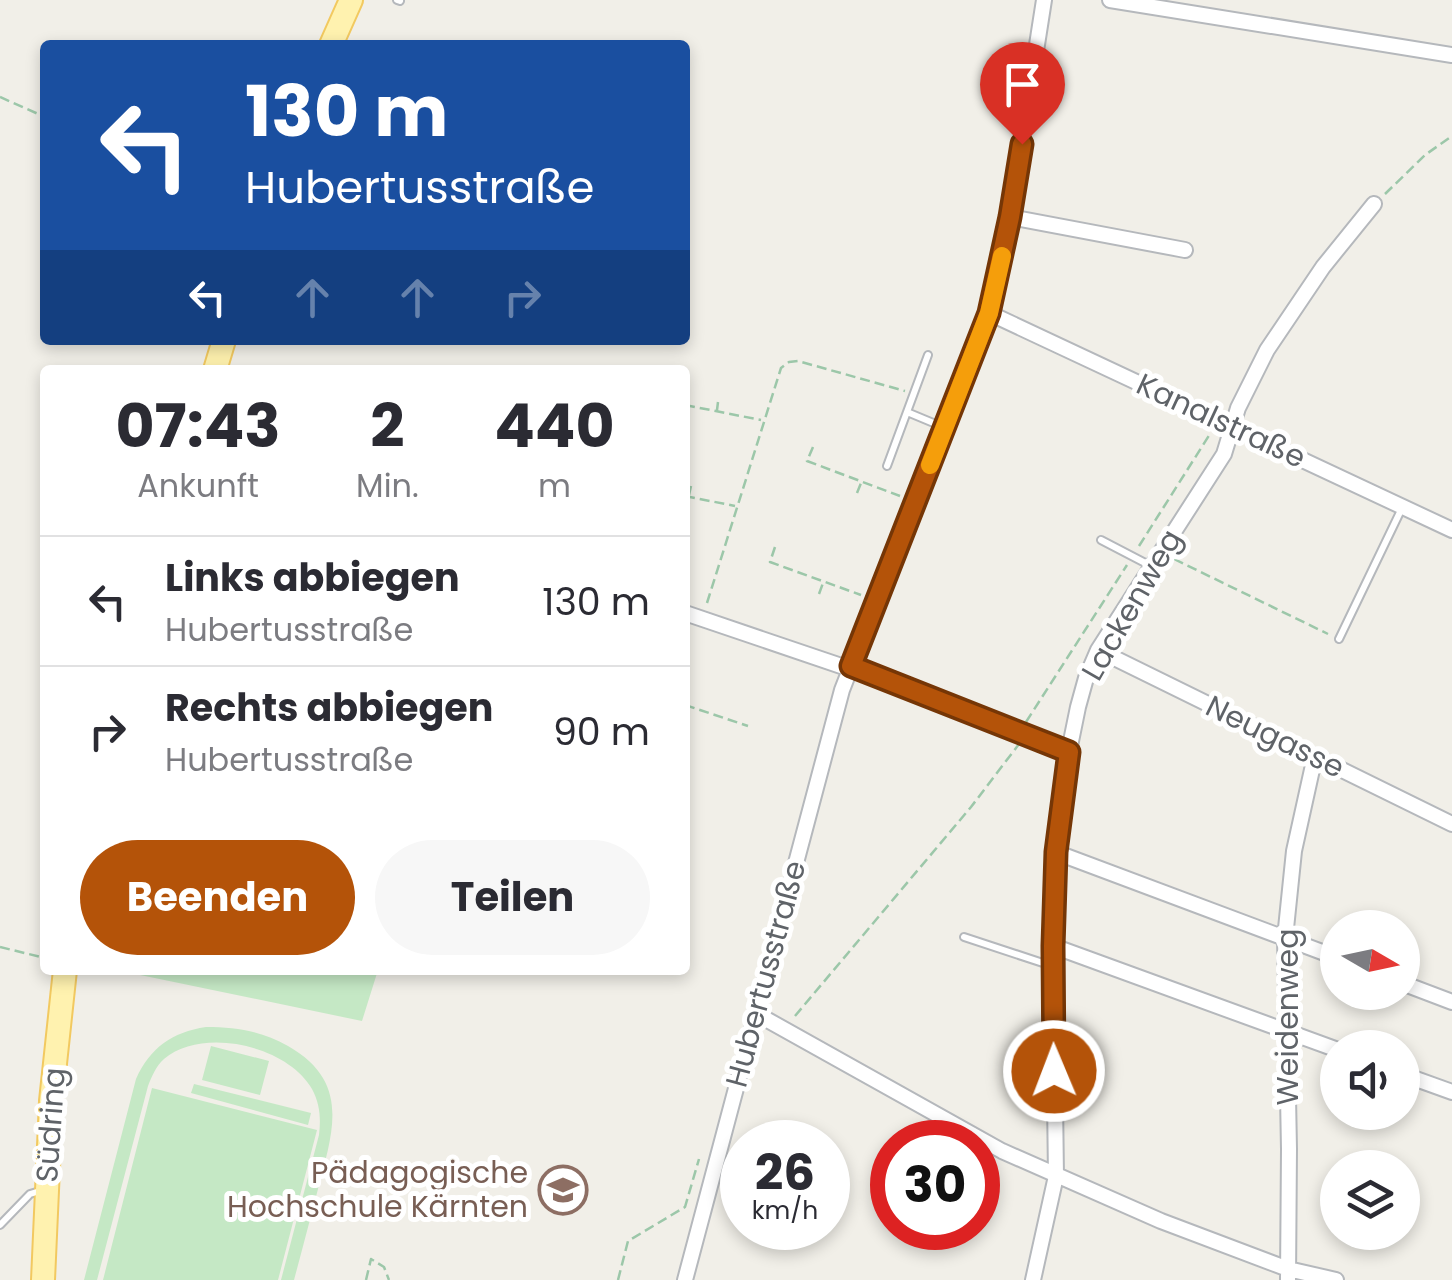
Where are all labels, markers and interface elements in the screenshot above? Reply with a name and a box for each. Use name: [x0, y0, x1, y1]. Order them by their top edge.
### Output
pin: [980, 42, 1065, 145]
icon: arrive: [995, 57, 1050, 112]
text: 130 m: [245, 62, 448, 161]
icon: left: [80, 80, 210, 210]
text: Hubertusstraße: [245, 156, 594, 219]
icon: left: [180, 270, 235, 325]
icon: ahead: [285, 270, 340, 325]
icon: ahead: [390, 270, 445, 325]
icon: right: [495, 270, 550, 325]
street label: Kanalstraße: [1130, 363, 1313, 479]
text: 07:43: [115, 384, 281, 468]
text: 2: [370, 384, 405, 468]
text: 440: [494, 384, 615, 468]
text: Ankunft: [137, 463, 259, 508]
text: Min.: [356, 463, 419, 508]
text: m: [538, 463, 571, 508]
street label: Lackenweg: [1071, 521, 1192, 688]
text: Links abbiegen: [165, 551, 460, 604]
icon: left: [80, 574, 135, 629]
text: 130 m: [542, 575, 650, 628]
text: Hubertusstraße: [165, 607, 413, 652]
text: Rechts abbiegen: [165, 681, 493, 734]
street label: Neugasse: [1199, 684, 1352, 789]
icon: right: [80, 704, 135, 759]
text: 90 m: [553, 705, 650, 758]
text: Hubertusstraße: [165, 737, 413, 782]
button: Beenden: [80, 840, 355, 955]
button: Teilen: [375, 840, 650, 955]
street label: Hubertusstraße: [715, 856, 816, 1092]
north arrow: [1320, 910, 1420, 1010]
map controls: [1320, 910, 1420, 1250]
street label: Weidenweg: [1266, 929, 1309, 1105]
position arrow: [1002, 1019, 1106, 1123]
button: sound: [1320, 1030, 1420, 1130]
street label: Südring: [25, 1066, 76, 1184]
speed limit sign: 30: [870, 1120, 1000, 1250]
text: 26: [755, 1137, 815, 1208]
button: layers: [1320, 1150, 1420, 1250]
place label: Pädagogische Hochschule Kärnten: [227, 1151, 528, 1228]
school or university icon: Pädagogische Hochschule Kärnten: [537, 1164, 589, 1216]
text: km/h: [752, 1193, 818, 1228]

